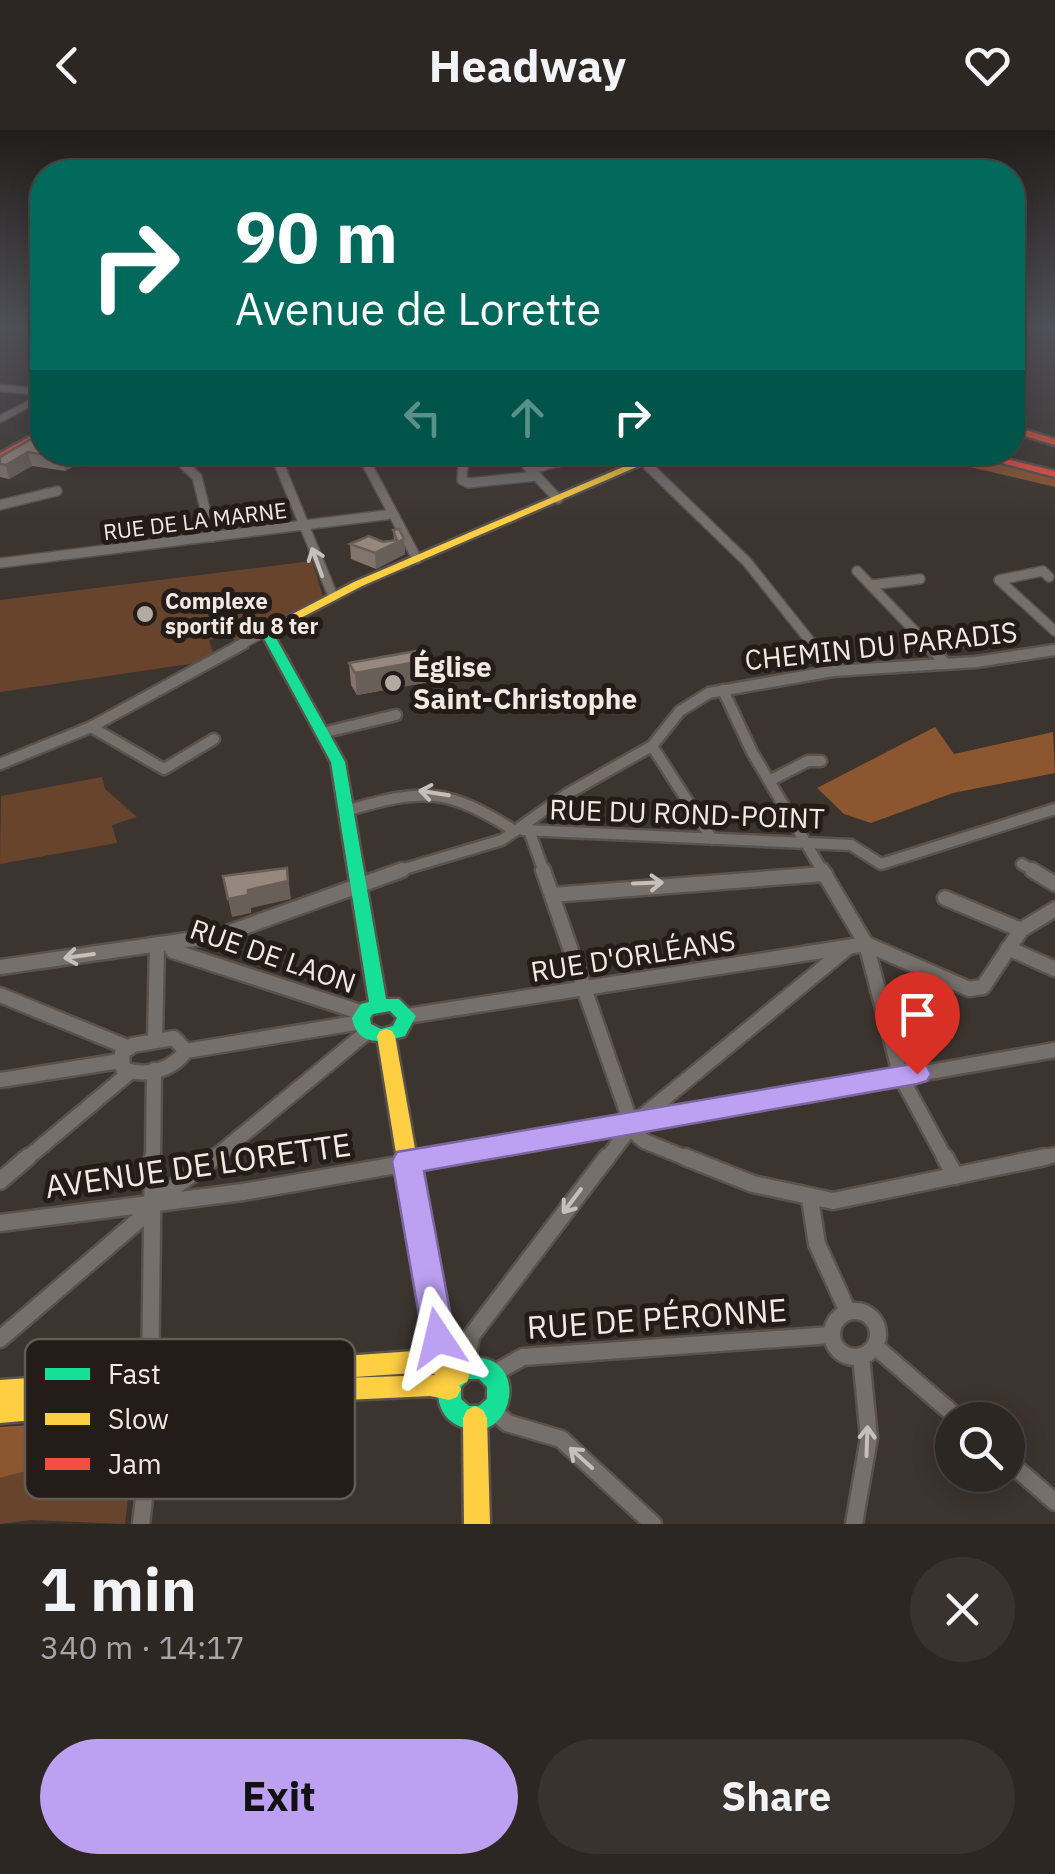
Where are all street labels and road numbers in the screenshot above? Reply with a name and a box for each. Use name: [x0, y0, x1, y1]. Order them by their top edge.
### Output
street label: RUE DE LA MARNE: [102, 495, 288, 546]
street label: CHEMIN DU PARADIS: [743, 613, 1019, 678]
street label: RUE DU ROND-POINT: [549, 790, 825, 837]
street label: RUE DE LAON: [185, 910, 361, 1001]
street label: RUE D'ORLÉANS: [528, 921, 738, 990]
street label: AVENUE DE LORETTE: [42, 1123, 353, 1207]
street label: RUE DE PÉRONNE: [526, 1288, 788, 1348]

